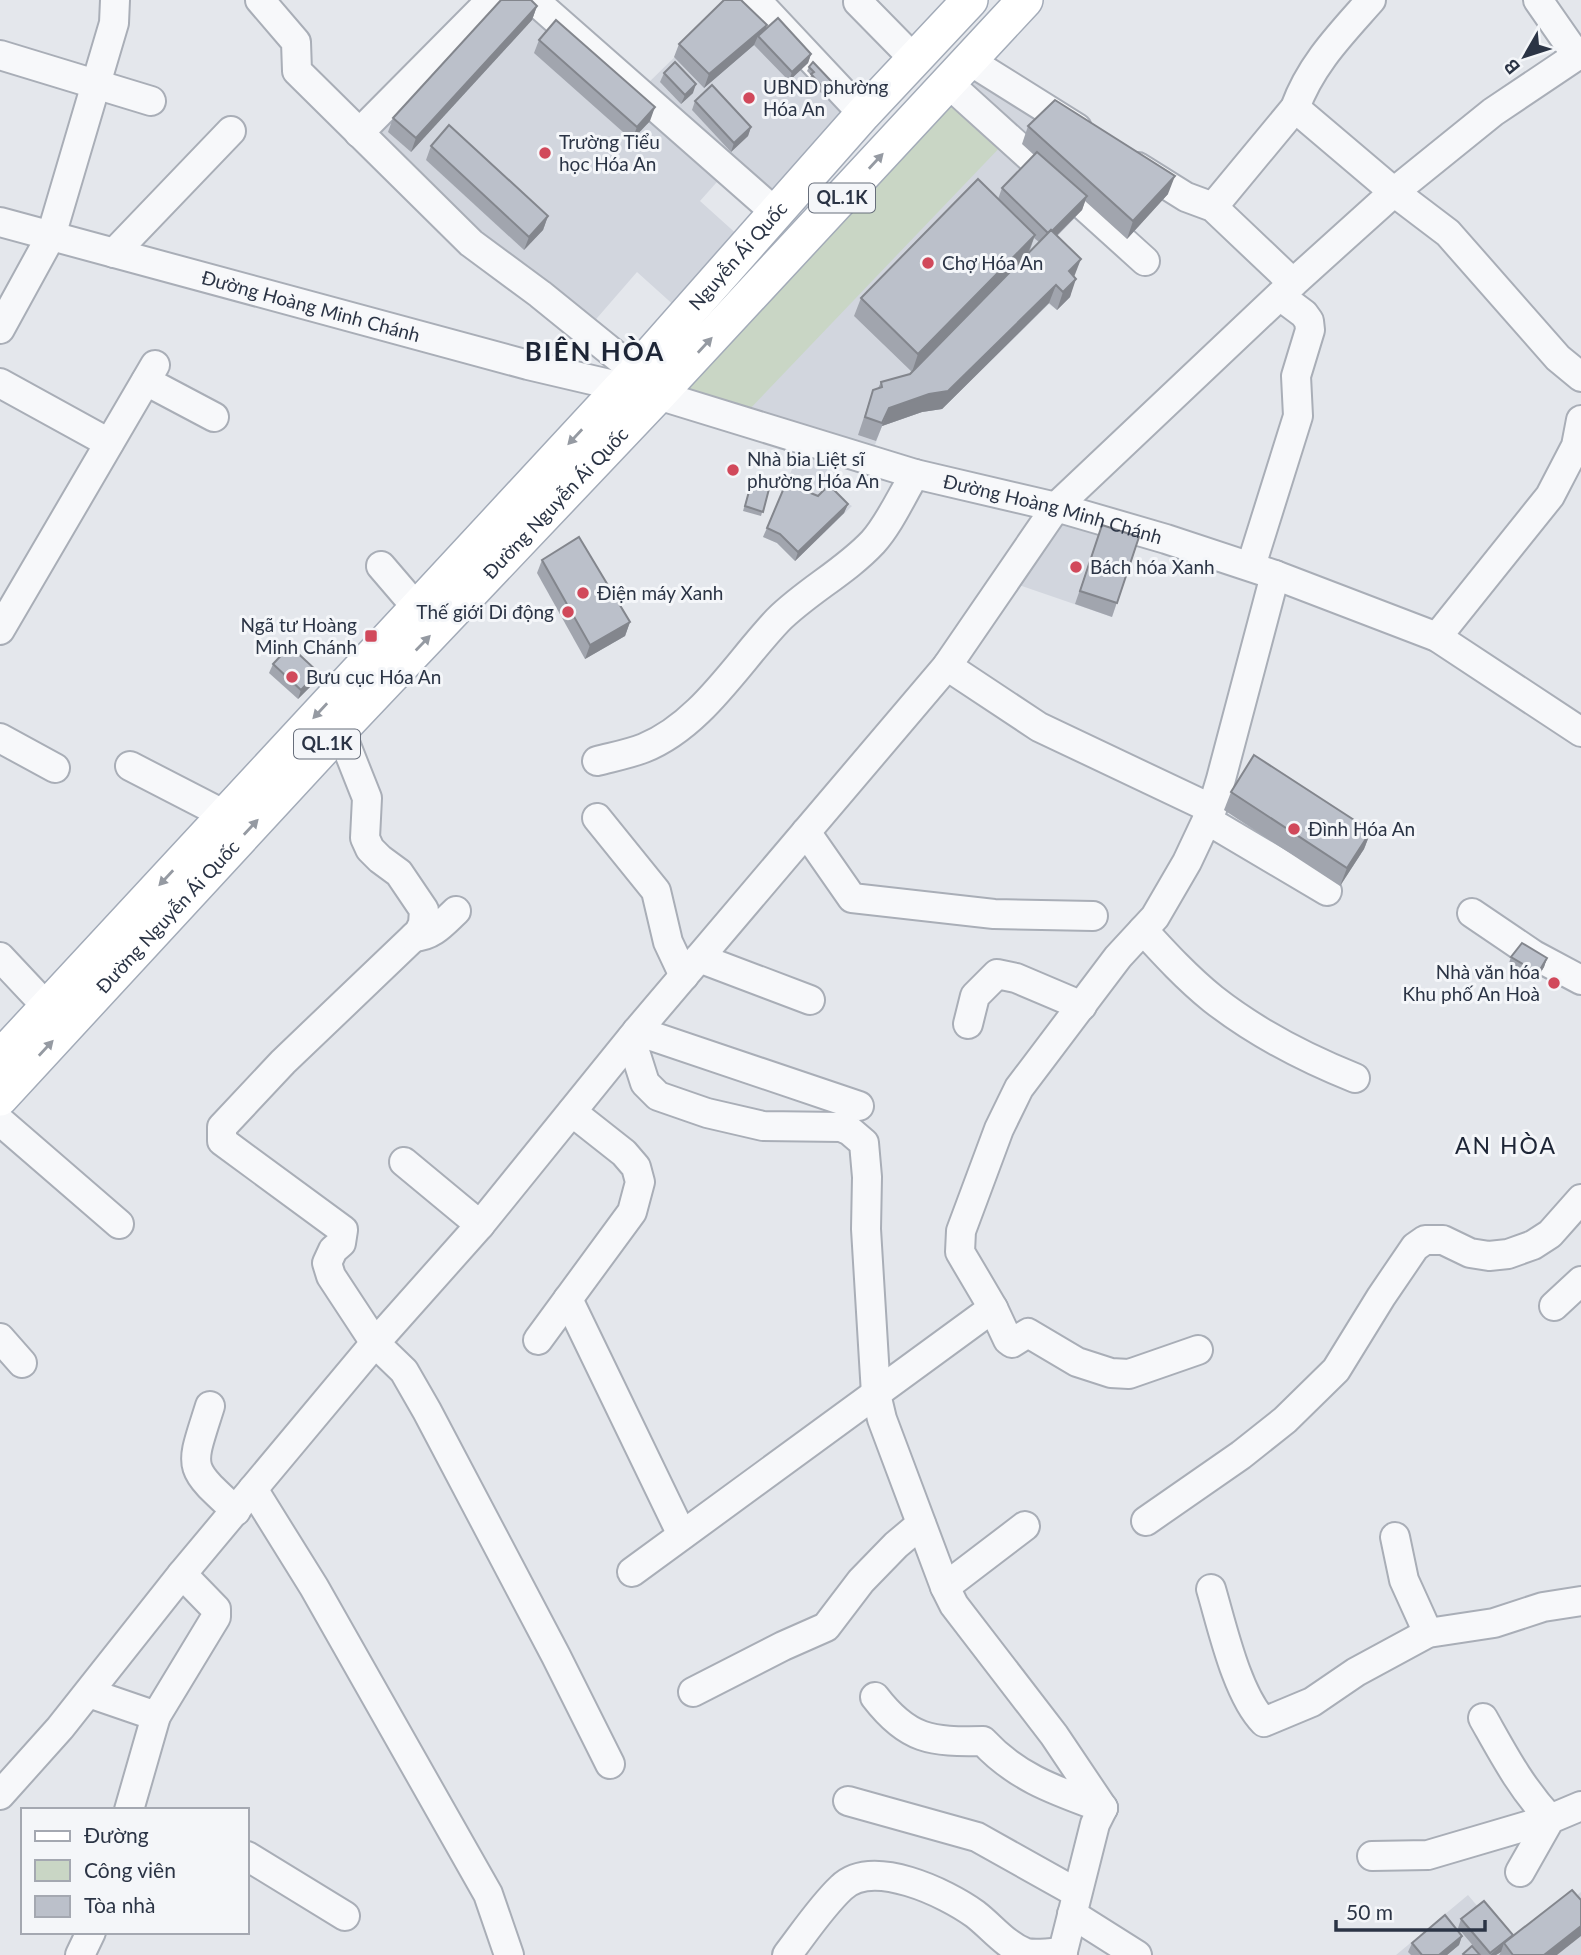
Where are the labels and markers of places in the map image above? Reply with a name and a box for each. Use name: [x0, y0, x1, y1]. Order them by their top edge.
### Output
place label: UBND phường Hóa An: [763, 75, 889, 120]
marker: UBND phường Hóa An: [741, 90, 757, 106]
place label: Trường Tiểu học Hóa An: [559, 130, 660, 175]
marker: Trường Tiểu học Hóa An: [537, 145, 553, 161]
place label: Chợ Hóa An: [942, 251, 1043, 274]
marker: Chợ Hóa An: [920, 255, 936, 271]
place label: Nhà bia Liệt sĩ phường Hóa An: [747, 447, 879, 492]
marker: Nhà bia Liệt sĩ phường Hóa An: [725, 462, 741, 478]
place label: Bách hóa Xanh: [1090, 555, 1215, 578]
marker: Bách hóa Xanh: [1068, 559, 1084, 575]
place label: Điện máy Xanh: [597, 581, 723, 604]
marker: Điện máy Xanh: [575, 585, 591, 601]
place label: Thế giới Di động: [416, 600, 554, 623]
marker: Thế giới Di động: [560, 604, 576, 620]
place label: Ngã tư Hoàng Minh Chánh: [241, 613, 357, 658]
marker: Ngã tư Hoàng Minh Chánh: [363, 628, 379, 644]
place label: Bưu cục Hóa An: [306, 665, 441, 688]
marker: Bưu cục Hóa An: [284, 669, 300, 685]
place label: Đình Hóa An: [1308, 817, 1415, 840]
marker: Đình Hóa An: [1286, 821, 1302, 837]
place label: Nhà văn hóa Khu phố An Hoà: [1402, 960, 1540, 1005]
marker: Nhà văn hóa Khu phố An Hoà: [1546, 975, 1562, 991]

